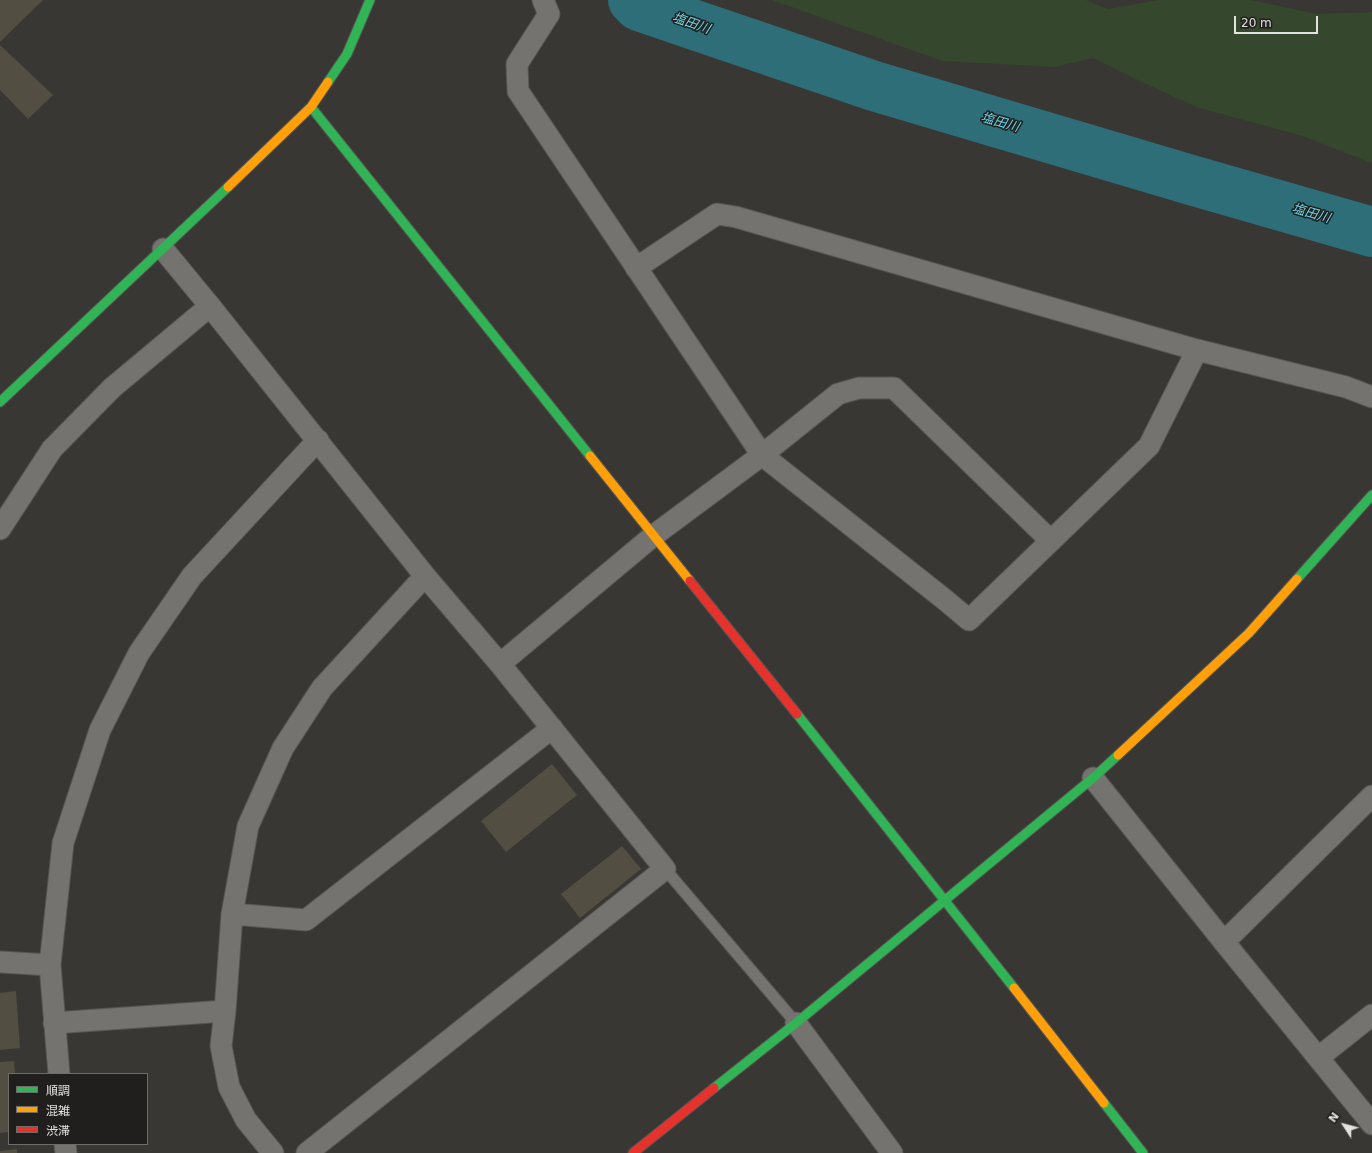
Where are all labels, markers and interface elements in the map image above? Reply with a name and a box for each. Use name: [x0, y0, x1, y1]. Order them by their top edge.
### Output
scale bar: [1236, 8, 1320, 34]
water label: 塩田川: [670, 10, 712, 38]
text: 20 m: [1241, 16, 1272, 30]
water label: 塩田川: [979, 110, 1021, 136]
water label: 塩田川: [1290, 201, 1332, 227]
legend: [8, 1073, 148, 1145]
text: 順調: [46, 1084, 70, 1098]
text: 混雑: [46, 1104, 70, 1118]
north arrow: [1324, 1105, 1364, 1145]
text: N: [1326, 1110, 1342, 1125]
text: 渋滞: [46, 1124, 70, 1138]

